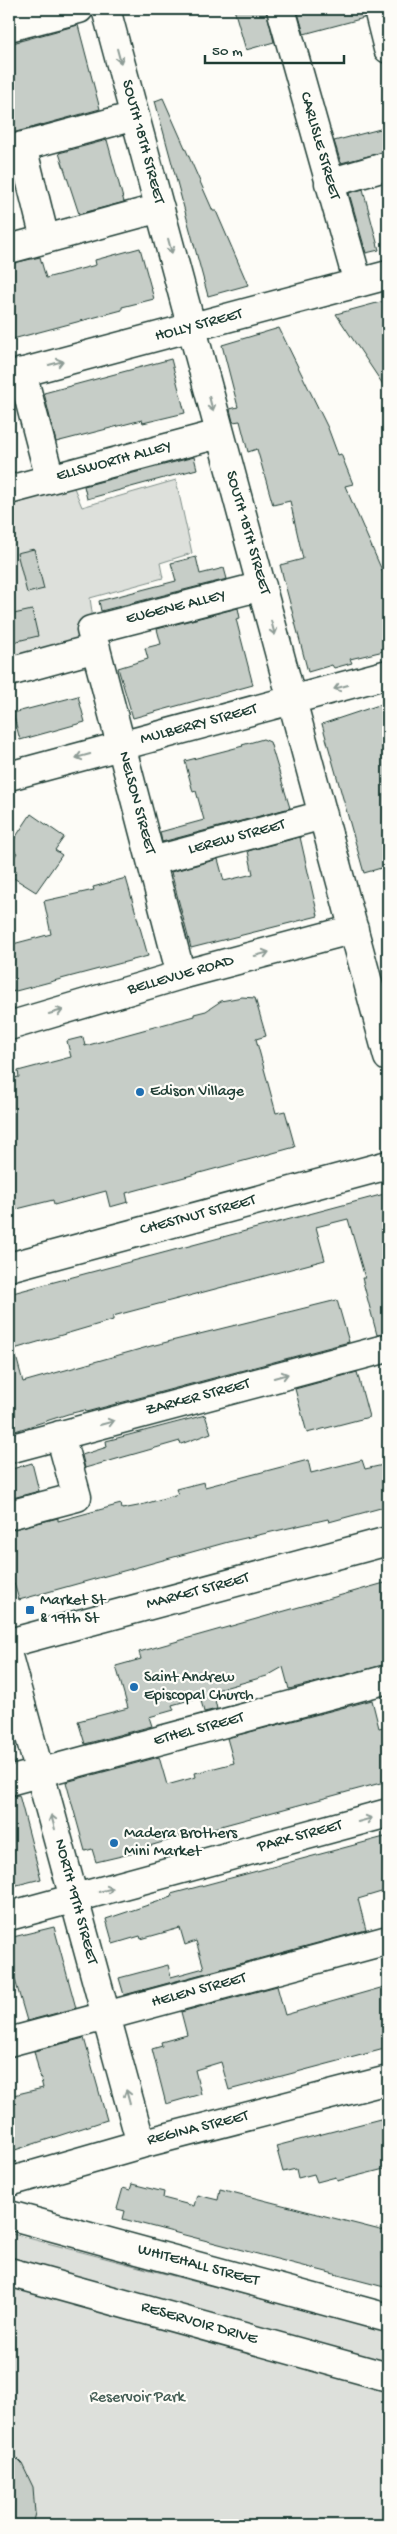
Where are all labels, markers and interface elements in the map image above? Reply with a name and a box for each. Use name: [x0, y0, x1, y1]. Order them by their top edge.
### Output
scale bar: [205, 32, 343, 64]
text: 50 m: [212, 43, 243, 61]
one-way arrow: [115, 47, 124, 63]
street label: SOUTH 18TH STREET: [116, 78, 168, 207]
street label: CARLISLE STREET: [295, 90, 344, 203]
one-way arrow: [166, 238, 176, 254]
street label: HOLLY STREET: [153, 305, 246, 347]
one-way arrow: [47, 358, 63, 367]
one-way arrow: [207, 395, 216, 411]
street label: ELLSWORTH ALLEY: [54, 438, 174, 486]
street label: SOUTH 18TH STREET: [220, 469, 274, 598]
street label: EUGENE ALLEY: [124, 586, 228, 630]
one-way arrow: [269, 619, 278, 635]
one-way arrow: [334, 683, 350, 692]
street label: MULBERRY STREET: [138, 700, 260, 750]
street label: NELSON STREET: [113, 750, 159, 857]
one-way arrow: [75, 752, 91, 761]
street label: LEREW STREET: [186, 816, 288, 860]
one-way arrow: [254, 948, 270, 958]
street label: BELLEVUE ROAD: [125, 952, 237, 1001]
one-way arrow: [47, 1007, 63, 1016]
place label: Edison Village: [150, 1083, 245, 1102]
marker: Edison Village: [134, 1086, 146, 1098]
street label: CHESTNUT STREET: [138, 1191, 259, 1241]
one-way arrow: [273, 1371, 289, 1381]
street label: ZARKER STREET: [144, 1375, 253, 1421]
one-way arrow: [99, 1418, 115, 1427]
street label: MARKET STREET: [144, 1569, 252, 1615]
place label: Market St & 19th St: [40, 1592, 107, 1629]
marker: Market St & 19th St: [24, 1604, 36, 1616]
place label: Saint Andrew Episcopal Church: [144, 1669, 254, 1706]
marker: Saint Andrew Episcopal Church: [128, 1681, 140, 1693]
street label: ETHEL STREET: [152, 1709, 247, 1751]
one-way arrow: [48, 1814, 57, 1830]
one-way arrow: [356, 1814, 372, 1824]
street label: PARK STREET: [254, 1816, 345, 1858]
place label: Madera Brothers Mini Market: [124, 1825, 238, 1862]
street label: NORTH 19TH STREET: [49, 1837, 101, 1968]
marker: Madera Brothers Mini Market: [108, 1837, 120, 1849]
one-way arrow: [98, 1884, 114, 1894]
street label: HELEN STREET: [150, 1969, 249, 2013]
one-way arrow: [122, 2089, 132, 2105]
street label: REGINA STREET: [145, 2107, 252, 2151]
street label: WHITEHALL STREET: [135, 2241, 262, 2292]
street label: RESERVOIR DRIVE: [139, 2298, 260, 2350]
park label: Reservoir Park: [89, 2389, 186, 2408]

